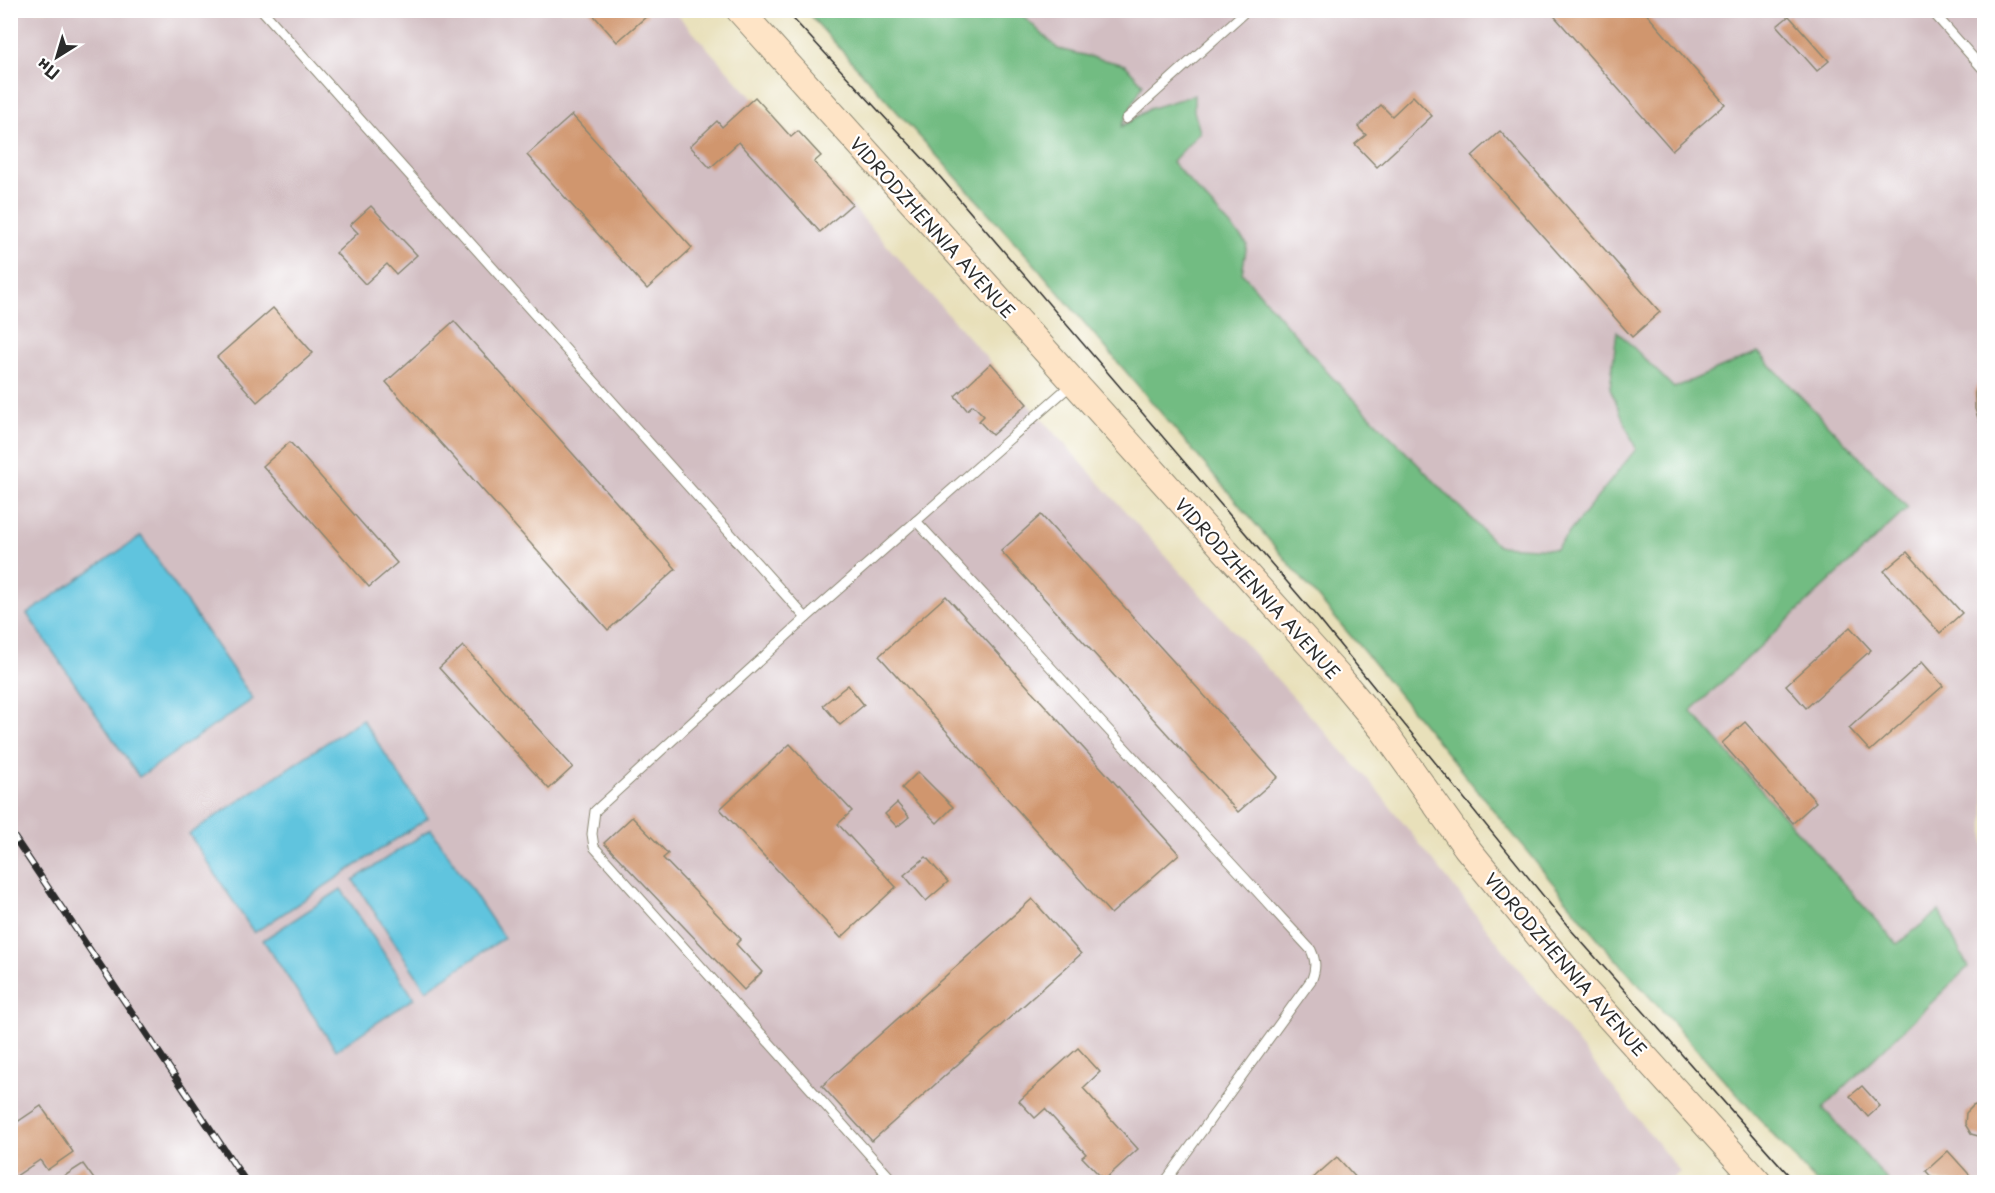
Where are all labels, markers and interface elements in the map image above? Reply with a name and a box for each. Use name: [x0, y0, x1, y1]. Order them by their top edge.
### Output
north arrow: [27, 27, 87, 87]
text: Пн: [31, 53, 64, 86]
street label: VIDRODZHENNIA AVENUE: [844, 130, 1022, 324]
street label: VIDRODZHENNIA AVENUE: [1169, 491, 1347, 685]
street label: VIDRODZHENNIA AVENUE: [1478, 866, 1654, 1062]

